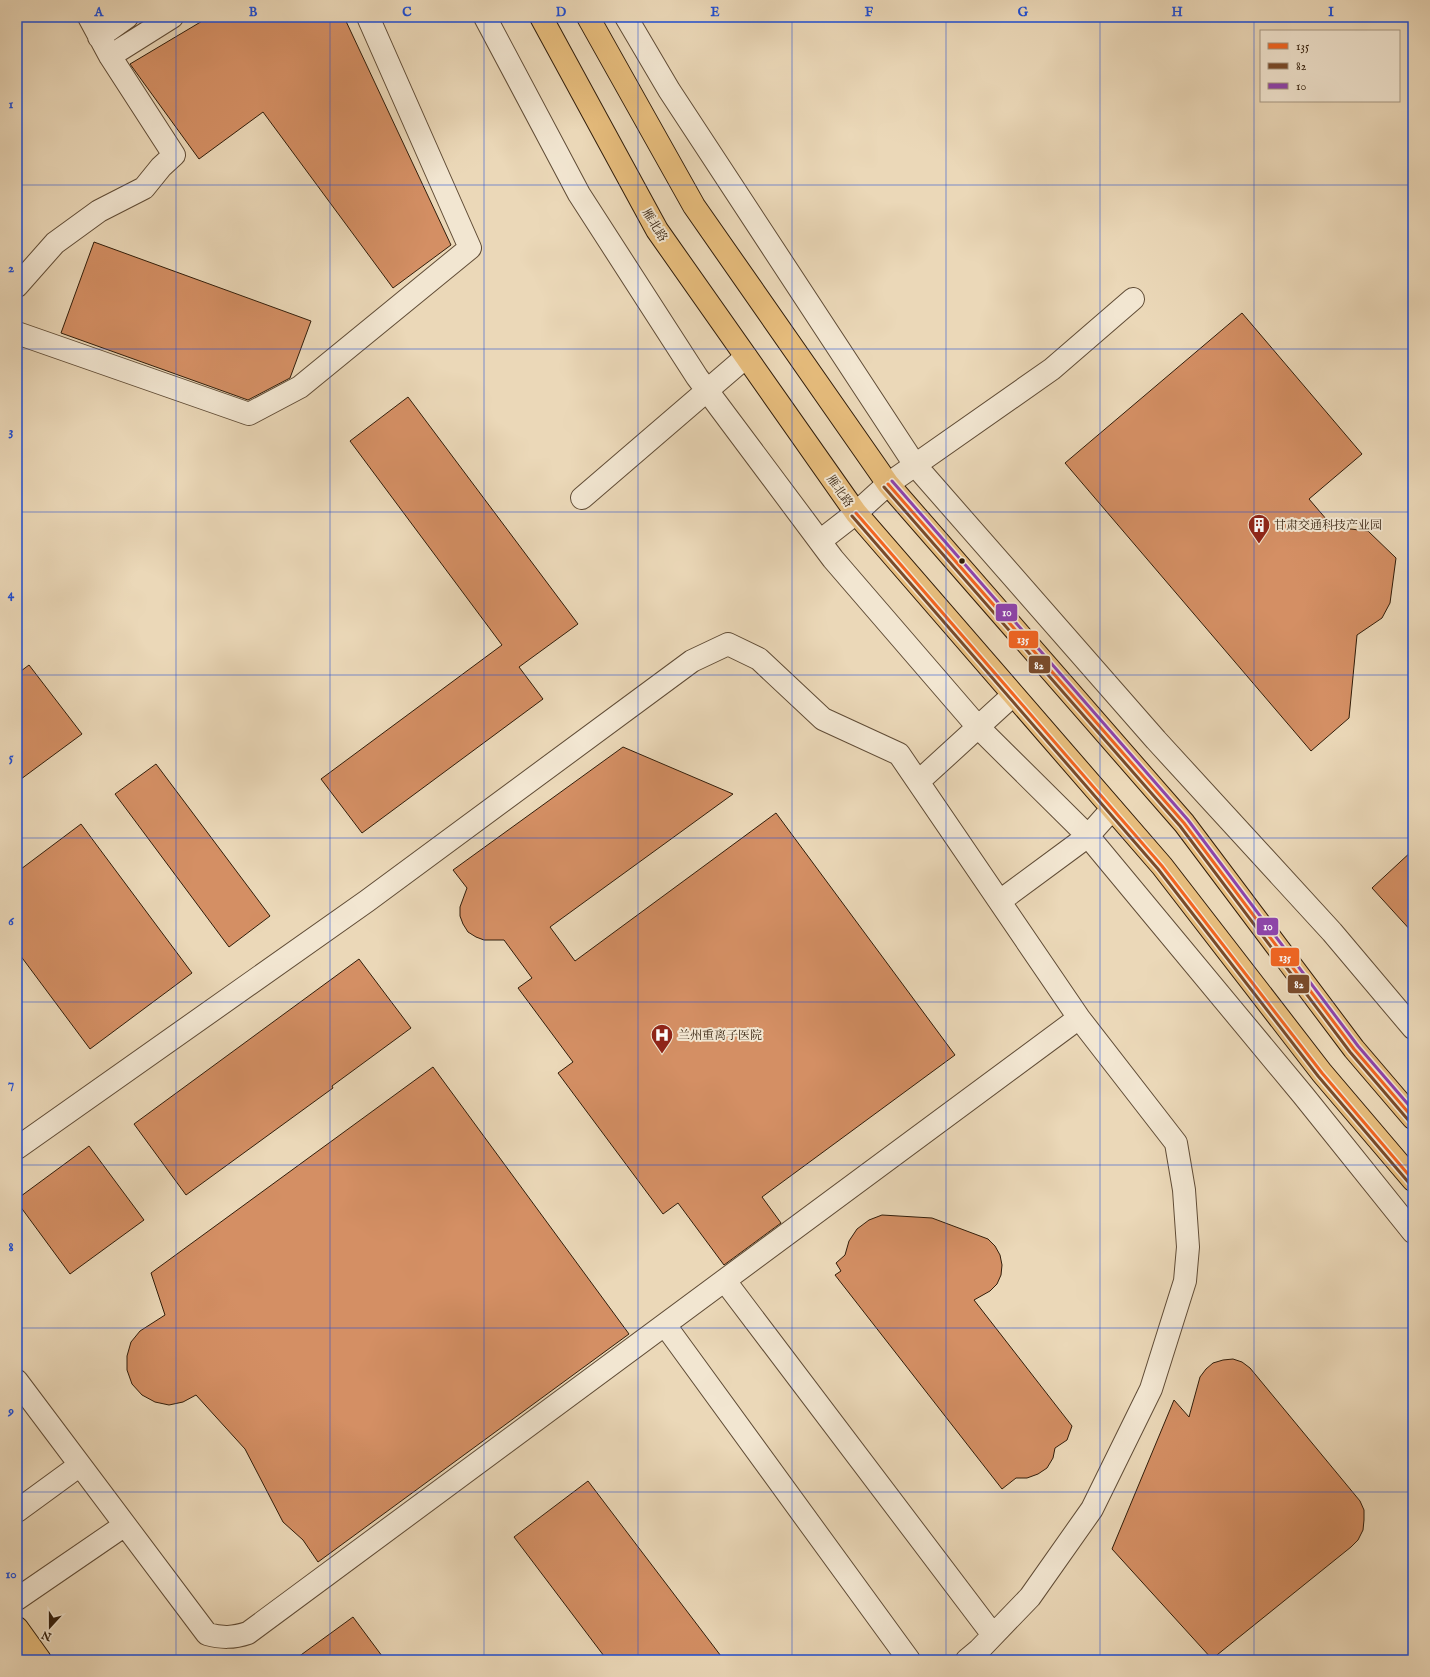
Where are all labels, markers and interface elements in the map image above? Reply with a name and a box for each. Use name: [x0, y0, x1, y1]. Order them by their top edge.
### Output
text: A: [94, 4, 105, 21]
text: B: [249, 4, 258, 21]
text: C: [402, 4, 412, 21]
text: D: [556, 4, 567, 21]
text: E: [710, 4, 720, 21]
text: F: [865, 4, 874, 21]
text: G: [1018, 4, 1029, 21]
text: H: [1171, 4, 1183, 21]
text: I: [1328, 4, 1334, 21]
legend: [1260, 30, 1400, 102]
text: 135: [1296, 39, 1310, 54]
text: 82: [1296, 59, 1307, 74]
text: 10: [1296, 79, 1306, 94]
text: 1: [9, 96, 14, 113]
street label: 雁北路: [639, 206, 670, 245]
text: 2: [8, 260, 14, 277]
text: 3: [9, 423, 14, 440]
street label: 雁北路: [823, 472, 856, 510]
building icon: 甘肃交通科技产业园: [1246, 512, 1272, 545]
place label: 甘肃交通科技产业园: [1274, 518, 1382, 533]
unlabelled marker: [957, 556, 967, 566]
text: 4: [8, 586, 15, 603]
line badge: 10: [995, 603, 1018, 622]
text: 10: [1002, 606, 1012, 620]
line badge: 135: [1008, 630, 1039, 649]
text: 135: [1017, 633, 1029, 647]
line badge: 82: [1028, 655, 1051, 674]
text: 82: [1034, 659, 1045, 673]
text: 5: [9, 749, 14, 766]
text: 6: [8, 913, 14, 930]
line badge: 10: [1256, 917, 1279, 936]
text: 10: [1263, 920, 1273, 934]
line badge: 135: [1270, 947, 1300, 967]
text: 135: [1279, 951, 1291, 965]
line badge: 82: [1287, 974, 1310, 994]
text: 82: [1294, 978, 1305, 992]
hospital icon: 兰州重离子医院: [649, 1022, 675, 1055]
place label: 兰州重离子医院: [678, 1028, 762, 1043]
text: 7: [8, 1076, 14, 1093]
text: 8: [8, 1239, 14, 1256]
text: 9: [7, 1403, 14, 1420]
text: 10: [5, 1566, 17, 1583]
north arrow: [30, 1607, 70, 1647]
text: N: [39, 1627, 55, 1644]

